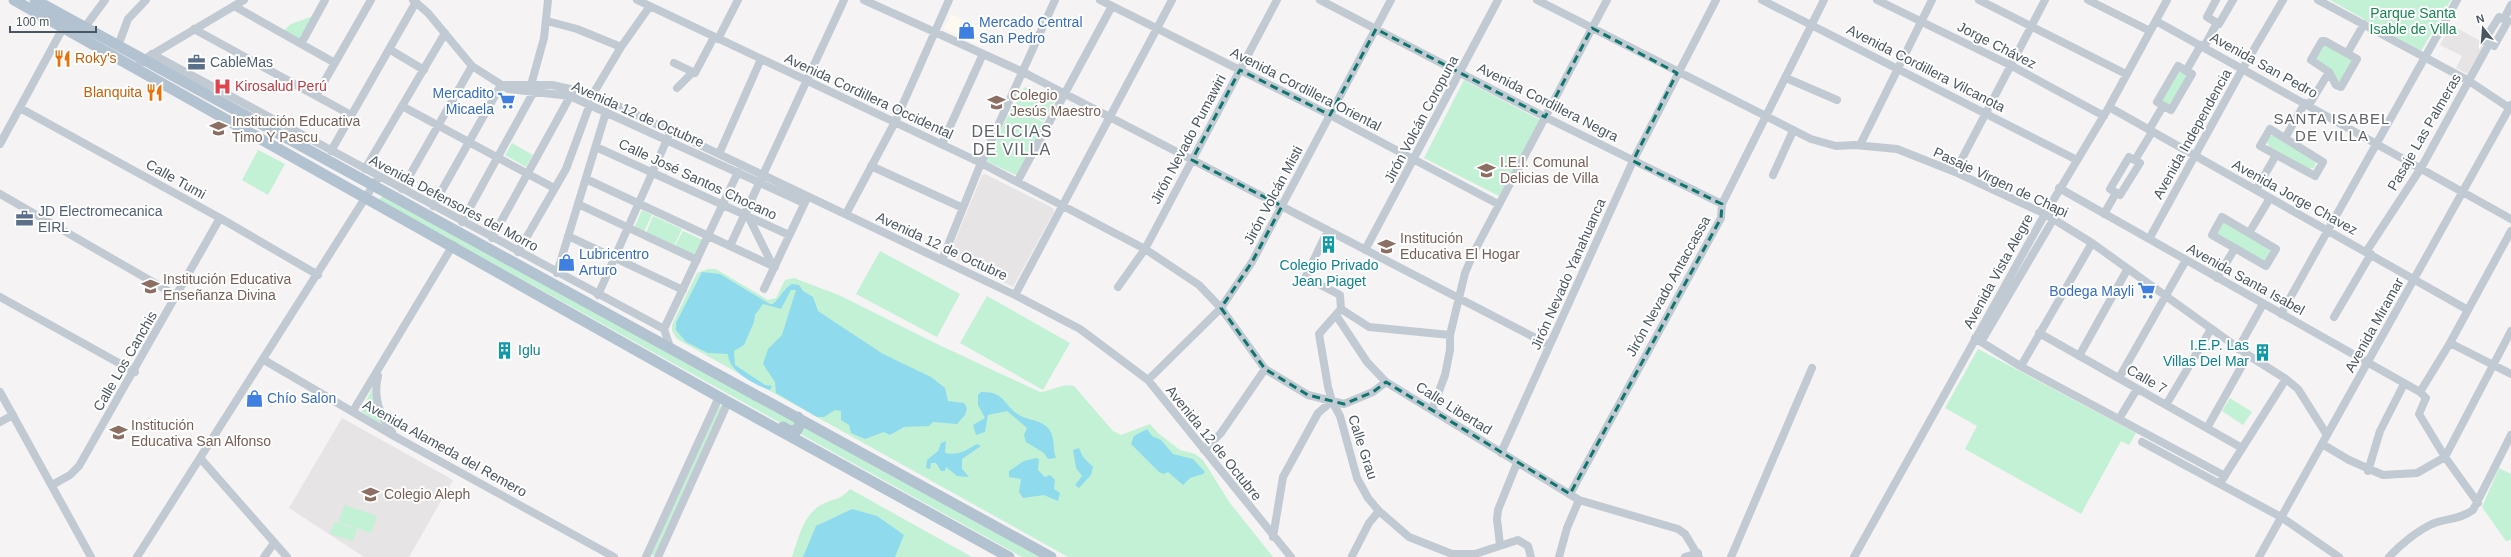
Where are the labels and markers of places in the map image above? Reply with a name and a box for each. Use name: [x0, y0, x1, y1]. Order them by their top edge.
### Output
place label: Mercado Central San Pedro: [979, 14, 1083, 46]
shop icon: Mercado Central San Pedro: [956, 20, 976, 40]
restaurant icon: Roky's: [52, 48, 72, 68]
place label: Roky's: [75, 50, 117, 66]
office icon: CableMas: [187, 52, 207, 72]
place label: CableMas: [210, 54, 273, 70]
hospital icon: Kirosalud Perú: [212, 76, 232, 96]
place label: Kirosalud Perú: [235, 78, 327, 94]
restaurant icon: Blanquita: [145, 82, 165, 102]
place label: Blanquita: [84, 84, 142, 100]
place label: Mercadito Micaela: [433, 85, 494, 117]
place label: Colegio Jesús Maestro: [1010, 87, 1101, 119]
supermarket icon: Mercadito Micaela: [497, 91, 517, 111]
school or university icon: Colegio Jesús Maestro: [987, 93, 1007, 113]
place label: Institución Educativa Timo Y Pascu: [232, 113, 361, 145]
school or university icon: Institución Educativa Timo Y Pascu: [209, 119, 229, 139]
place label: I.E.I. Comunal Delicias de Villa: [1500, 154, 1599, 186]
school or university icon: I.E.I. Comunal Delicias de Villa: [1477, 160, 1497, 180]
place label: JD Electromecanica EIRL: [38, 203, 163, 235]
office icon: JD Electromecanica EIRL: [15, 209, 35, 229]
place label: Institución Educativa El Hogar: [1400, 230, 1520, 262]
building icon: Colegio Privado Jean Piaget: [1319, 235, 1339, 255]
school or university icon: Institución Educativa El Hogar: [1377, 236, 1397, 256]
place label: Lubricentro Arturo: [579, 246, 649, 278]
shop icon: Lubricentro Arturo: [556, 252, 576, 272]
place label: Colegio Privado Jean Piaget: [1280, 257, 1379, 289]
place label: Institución Educativa Enseñanza Divina: [163, 271, 292, 303]
school or university icon: Institución Educativa Enseñanza Divina: [140, 277, 160, 297]
supermarket icon: Bodega Mayli: [2137, 281, 2157, 301]
place label: Bodega Mayli: [2049, 283, 2134, 299]
place label: I.E.P. Las Villas Del Mar: [2163, 337, 2249, 369]
building icon: Iglu: [495, 340, 515, 360]
place label: Iglu: [518, 342, 541, 358]
building icon: I.E.P. Las Villas Del Mar: [2252, 343, 2272, 363]
shop icon: Chío Salon: [244, 388, 264, 408]
place label: Chío Salon: [267, 390, 336, 406]
place label: Institución Educativa San Alfonso: [131, 417, 271, 449]
school or university icon: Institución Educativa San Alfonso: [108, 423, 128, 443]
school or university icon: Colegio Aleph: [361, 484, 381, 504]
place label: Colegio Aleph: [384, 486, 470, 502]

